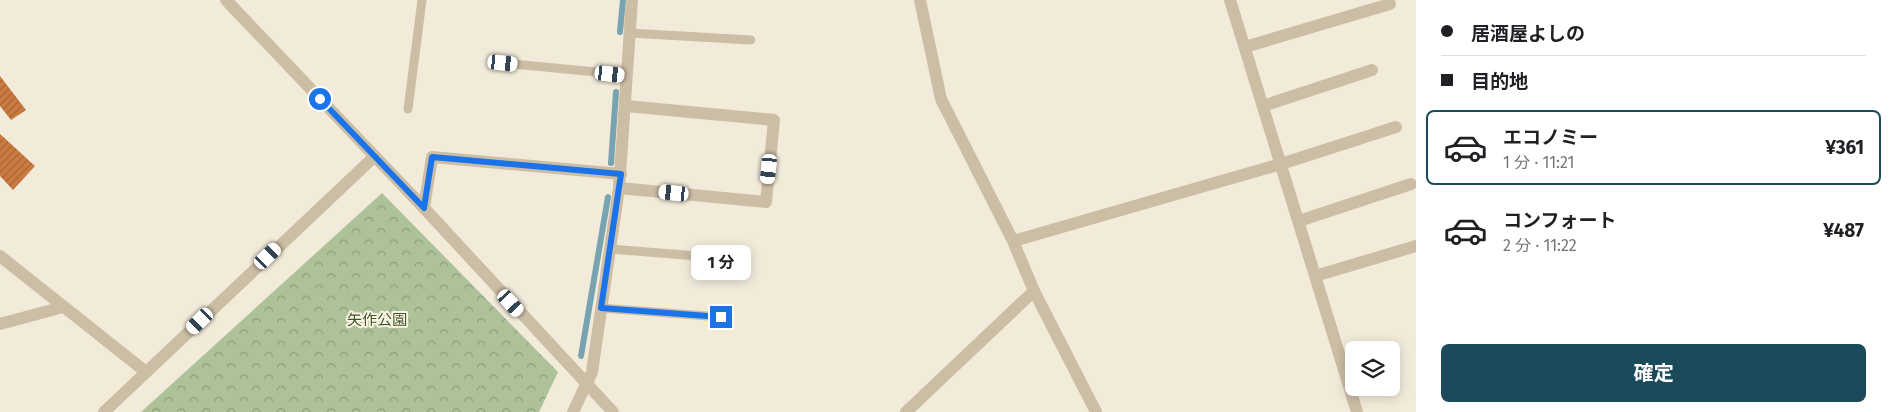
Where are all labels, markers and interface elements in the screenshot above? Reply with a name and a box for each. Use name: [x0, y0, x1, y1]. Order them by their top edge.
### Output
text: 居酒屋よしの: [1471, 22, 1585, 45]
car: [487, 54, 518, 72]
car: [594, 65, 625, 83]
text: 目的地: [1471, 70, 1528, 93]
route start: [309, 88, 331, 110]
icon: car: [1443, 125, 1488, 170]
text: エコノミー: [1503, 126, 1598, 149]
text: ¥361: [1825, 136, 1864, 159]
car: [759, 153, 778, 185]
text: 1 分 · 11:21: [1503, 153, 1574, 172]
car: [658, 184, 689, 202]
icon: car: [1443, 208, 1488, 253]
text: コンフォート: [1503, 209, 1616, 232]
text: ¥487: [1823, 219, 1864, 242]
text: 2 分 · 11:22: [1503, 236, 1577, 255]
car: [251, 240, 284, 272]
callout: 1 分: [691, 244, 751, 280]
text: 1 分: [707, 253, 735, 272]
car: [495, 287, 526, 319]
car: [183, 305, 216, 337]
route end: [710, 306, 732, 328]
park label: 矢作公園: [347, 311, 407, 329]
map controls: [1345, 341, 1400, 396]
button: layers: [1345, 341, 1400, 396]
button: 確定: [1441, 344, 1866, 402]

